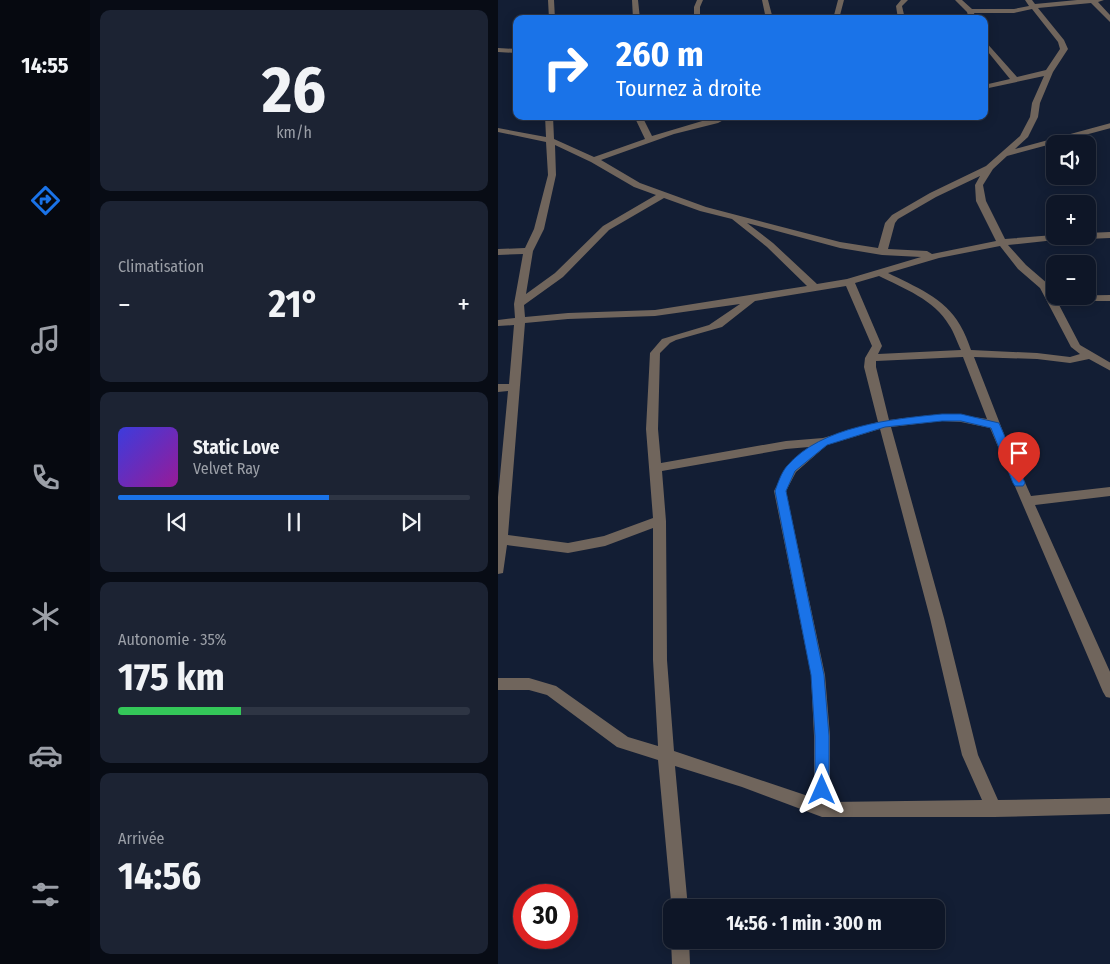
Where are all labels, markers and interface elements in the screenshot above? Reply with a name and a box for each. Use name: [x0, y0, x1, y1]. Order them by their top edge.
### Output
text: 260 m: [616, 33, 704, 75]
icon: right: [533, 35, 598, 100]
text: 26: [262, 51, 326, 129]
text: 14:55: [21, 52, 69, 79]
text: Tournez à droite: [616, 75, 762, 102]
text: km/h: [276, 123, 312, 142]
map controls: [1046, 135, 1096, 305]
button: sound: [1046, 135, 1096, 185]
icon: directions: [28, 183, 63, 218]
button: +: [1046, 195, 1096, 245]
button: −: [1046, 255, 1096, 305]
text: Climatisation: [118, 257, 204, 276]
text: 21°: [269, 281, 319, 327]
text: −: [118, 288, 131, 321]
text: +: [457, 288, 470, 321]
icon: music: [28, 322, 63, 357]
pin: [998, 432, 1040, 483]
text: Static Love: [193, 436, 280, 459]
icon: arrive: [1005, 439, 1033, 467]
text: Velvet Ray: [193, 459, 260, 478]
icon: phone: [28, 460, 63, 495]
icon: previous: [163, 508, 191, 536]
icon: pause: [280, 508, 308, 536]
icon: next: [397, 508, 425, 536]
icon: climate: [28, 599, 63, 634]
text: Autonomie · 35%: [118, 630, 226, 649]
text: 175 km: [118, 654, 225, 700]
icon: car: [28, 738, 63, 773]
position arrow: [795, 763, 847, 815]
text: Arrivée: [118, 829, 164, 848]
text: 14:56: [118, 853, 201, 899]
icon: filters: [28, 877, 63, 912]
speed limit sign: 30: [513, 884, 578, 949]
text: 14:56 · 1 min · 300 m: [726, 912, 882, 935]

